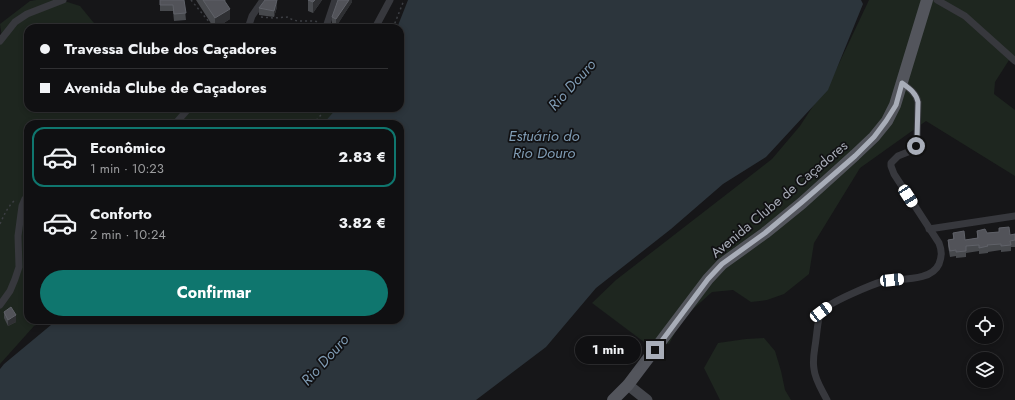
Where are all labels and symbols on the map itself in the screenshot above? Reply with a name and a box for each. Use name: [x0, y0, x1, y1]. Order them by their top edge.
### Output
water label: Rio Douro: [543, 54, 601, 116]
water label: Estuário do Rio Douro: [509, 125, 579, 164]
street label: Avenida Clube de Caçadores: [706, 135, 852, 262]
route start: [907, 137, 925, 155]
car: [896, 183, 920, 209]
car: [879, 273, 905, 287]
car: [808, 300, 834, 324]
water label: Rio Douro: [296, 329, 354, 391]
callout: 1 min: [575, 336, 641, 364]
route end: [646, 341, 664, 359]

